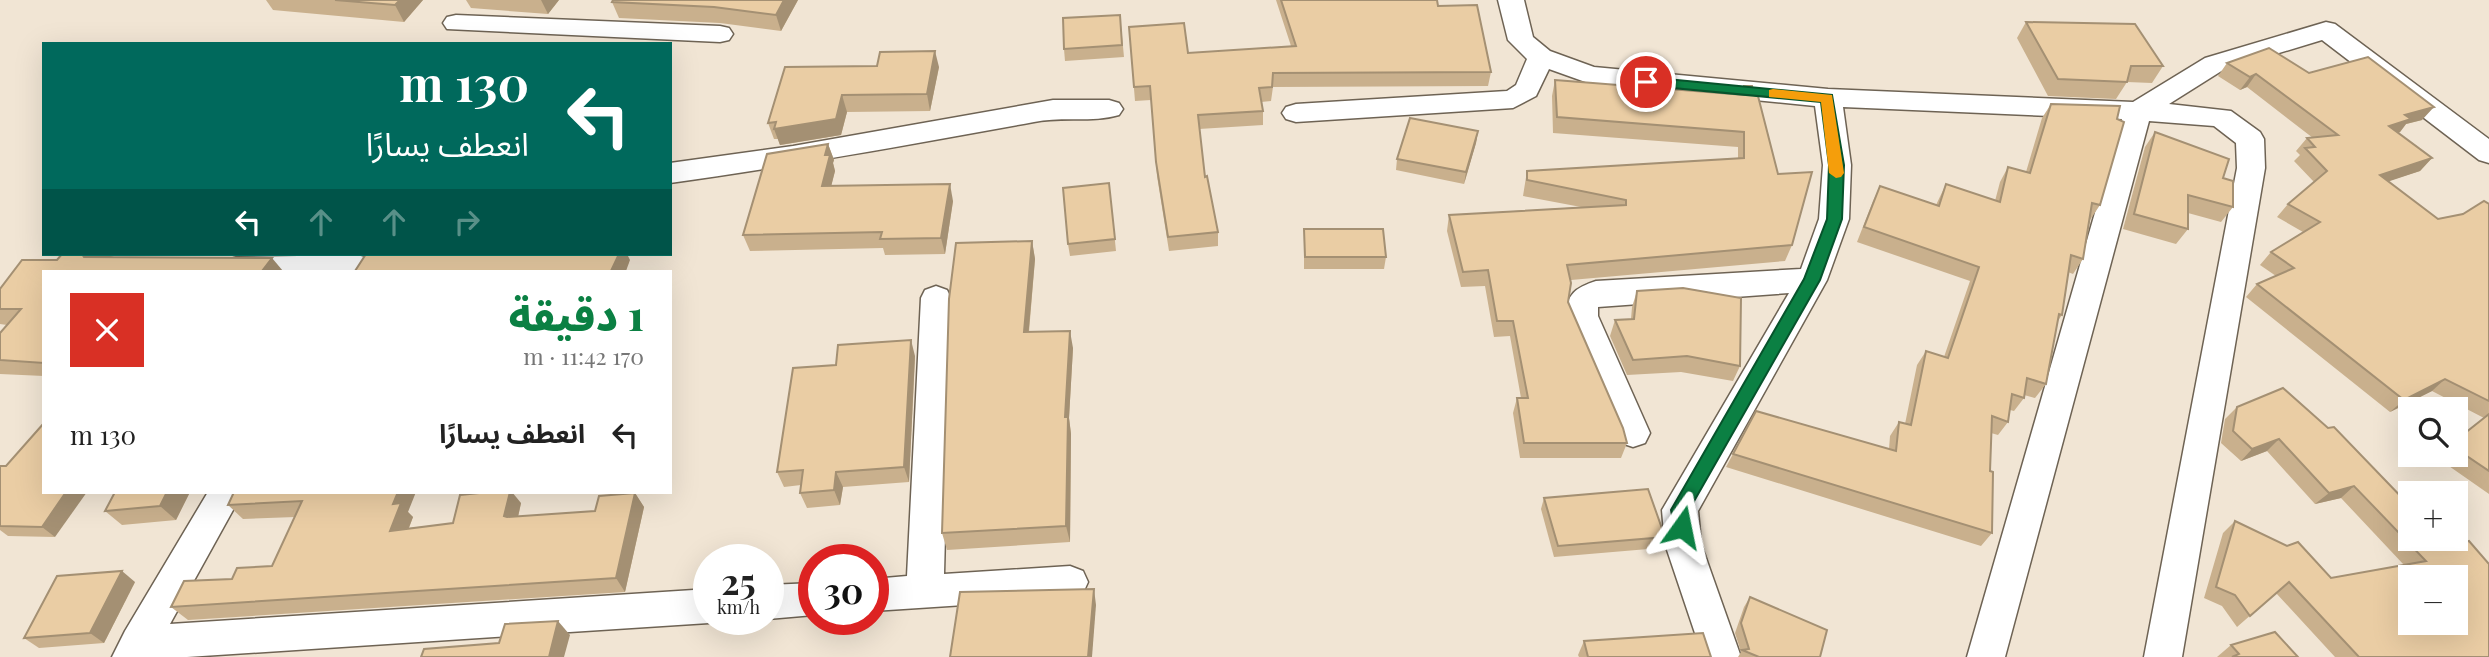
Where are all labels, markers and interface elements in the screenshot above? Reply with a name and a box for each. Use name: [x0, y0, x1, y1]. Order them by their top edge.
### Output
text: 130 m: [399, 49, 529, 114]
pin: [1616, 52, 1676, 112]
icon: arrive: [1627, 63, 1665, 101]
icon: left: [553, 70, 644, 161]
text: انعطف يسارًا: [366, 121, 529, 164]
icon: left: [229, 203, 267, 241]
icon: ahead: [302, 203, 340, 241]
icon: ahead: [375, 203, 413, 241]
icon: right: [448, 203, 486, 241]
text: 1 دقيقة: [508, 286, 644, 342]
button: close: [70, 293, 144, 367]
text: 170 m · 11:42: [523, 340, 644, 371]
map controls: [2398, 397, 2468, 635]
button: search: [2398, 397, 2468, 467]
text: انعطف يسارًا: [439, 415, 585, 450]
icon: left: [606, 416, 644, 454]
text: 130 m: [70, 417, 136, 452]
button: +: [2398, 481, 2468, 551]
position arrow: [1645, 490, 1719, 564]
speed limit sign: 30: [798, 544, 889, 635]
text: 25: [721, 557, 756, 604]
button: −: [2398, 565, 2468, 635]
text: km/h: [717, 595, 760, 619]

